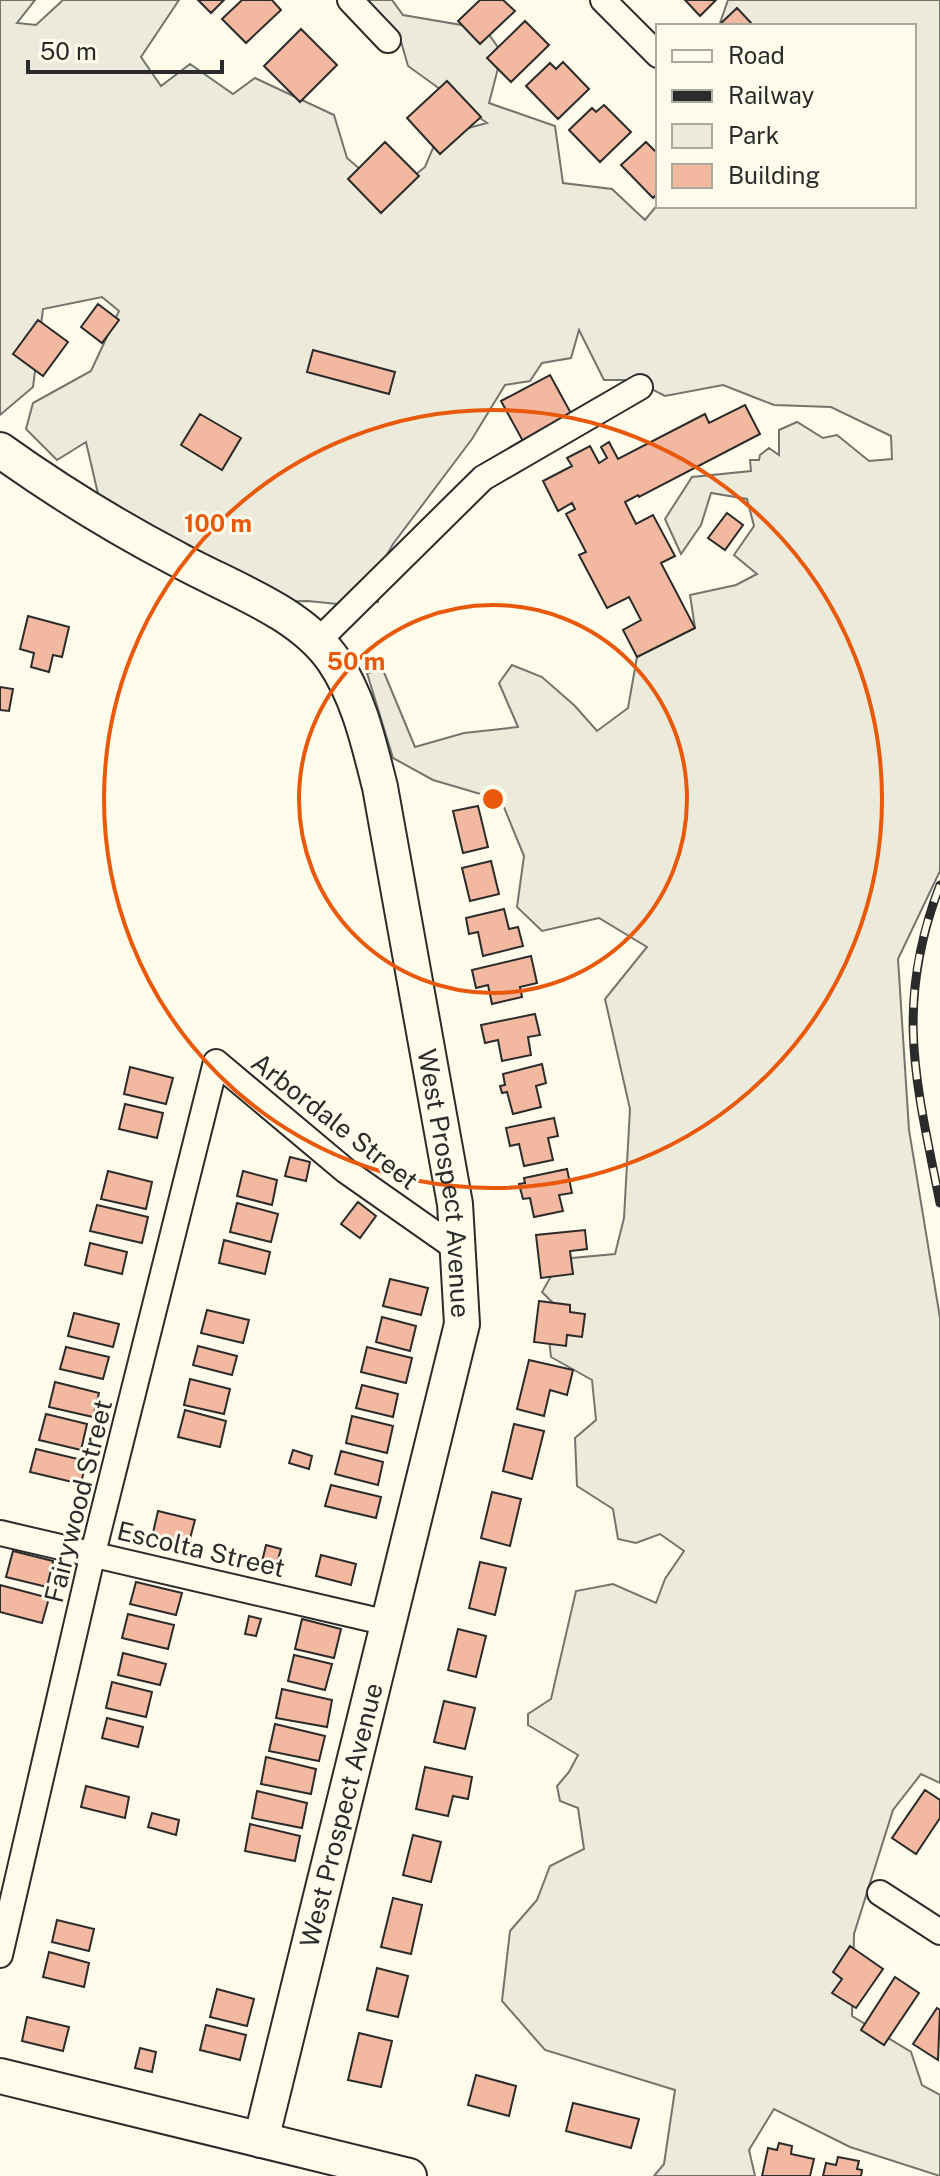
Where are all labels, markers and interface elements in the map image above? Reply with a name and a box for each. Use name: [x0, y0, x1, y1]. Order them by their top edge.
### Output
scale bar: [28, 24, 222, 74]
legend: [656, 24, 916, 208]
text: 50 m: [40, 37, 97, 65]
text: Road: [728, 41, 785, 69]
text: Railway: [728, 81, 814, 109]
text: Park: [728, 121, 779, 149]
text: Building: [728, 161, 820, 189]
text: 100 m: [184, 509, 252, 537]
text: 50 m: [327, 647, 385, 675]
centre of rings: [479, 785, 507, 813]
street label: Arbordale Street: [246, 1046, 424, 1196]
street label: West Prospect Avenue: [412, 1046, 477, 1319]
street label: Fairywood Street: [38, 1396, 118, 1606]
street label: Escolta Street: [114, 1515, 288, 1583]
street label: West Prospect Avenue: [293, 1680, 389, 1950]

